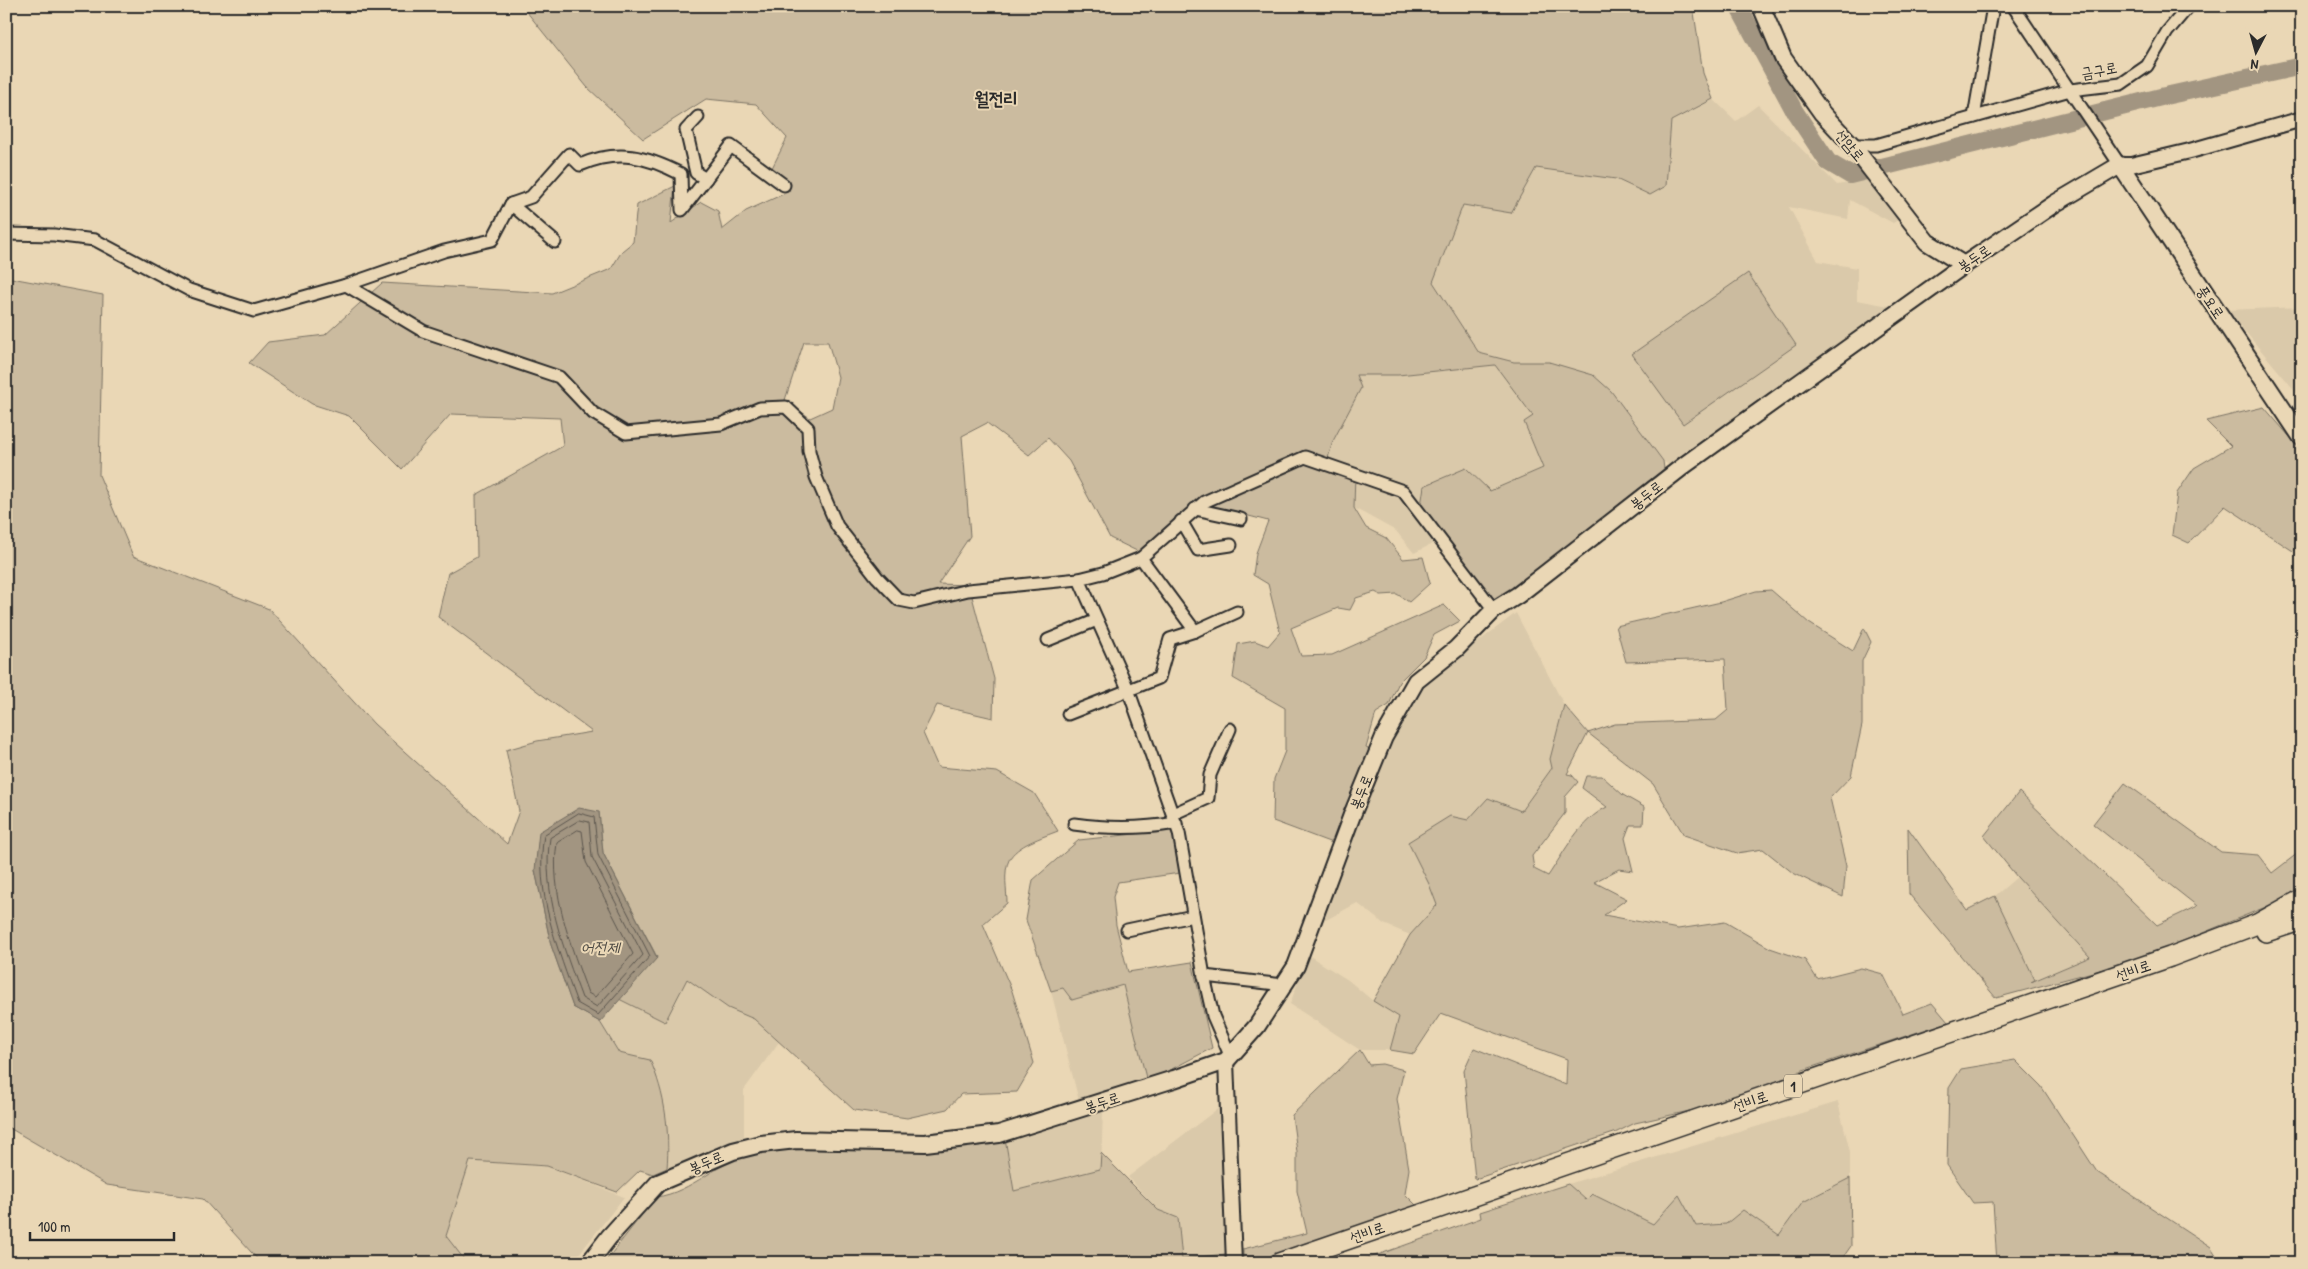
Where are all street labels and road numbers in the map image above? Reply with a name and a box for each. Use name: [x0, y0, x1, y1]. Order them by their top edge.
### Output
street label: 금구로: [2079, 57, 2119, 83]
street label: 선암로: [1830, 124, 1870, 166]
street label: 봉두로: [1953, 239, 1995, 277]
street label: 풍요로: [2192, 281, 2230, 323]
street label: 봉두로: [1625, 476, 1667, 514]
street label: 봉두로: [1344, 771, 1378, 813]
street label: 선비로: [2112, 954, 2154, 986]
road number: 1: [1784, 1074, 1802, 1098]
street label: 선비로: [1729, 1085, 1771, 1117]
street label: 봉두로: [1082, 1086, 1122, 1118]
street label: 봉두로: [685, 1145, 727, 1179]
street label: 선비로: [1346, 1216, 1388, 1248]

